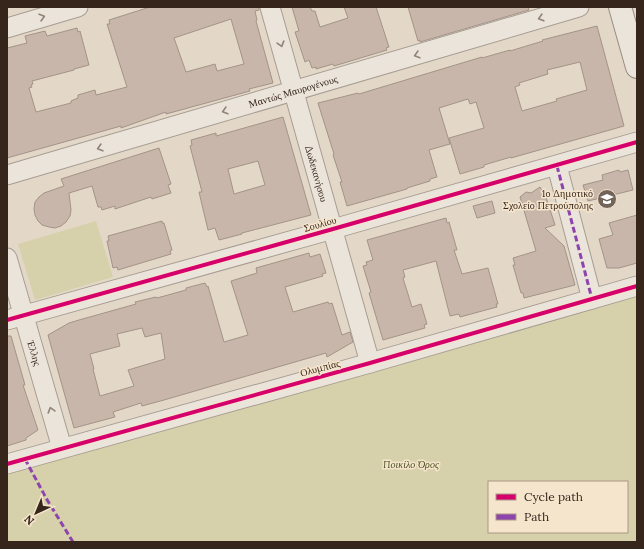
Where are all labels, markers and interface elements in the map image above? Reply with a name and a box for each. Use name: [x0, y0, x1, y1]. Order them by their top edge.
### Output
one-way arrow: [39, 13, 46, 22]
one-way arrow: [538, 13, 545, 22]
one-way arrow: [276, 41, 285, 48]
one-way arrow: [414, 50, 421, 59]
street label: Μαντώς Μαυρογένους: [247, 72, 339, 110]
one-way arrow: [222, 106, 229, 115]
one-way arrow: [97, 143, 104, 152]
street label: Δωδεκανήσου: [303, 144, 331, 203]
place label: 1ο Δημοτικό Σχολείο Πετρούπολης: [503, 187, 593, 212]
school or university icon: 1ο Δημοτικό Σχολείο Πετρούπολης: [596, 188, 618, 210]
street label: Σουλίου: [302, 213, 338, 235]
street label: Έλλης: [24, 338, 44, 367]
street label: Ολυμπίας: [299, 356, 341, 380]
one-way arrow: [47, 407, 56, 414]
park label: Ποικίλο Όρος: [383, 458, 440, 471]
legend: [488, 481, 628, 533]
text: Cycle path: [524, 489, 583, 504]
north arrow: [16, 493, 56, 533]
text: Path: [524, 509, 549, 524]
text: N: [21, 512, 37, 528]

